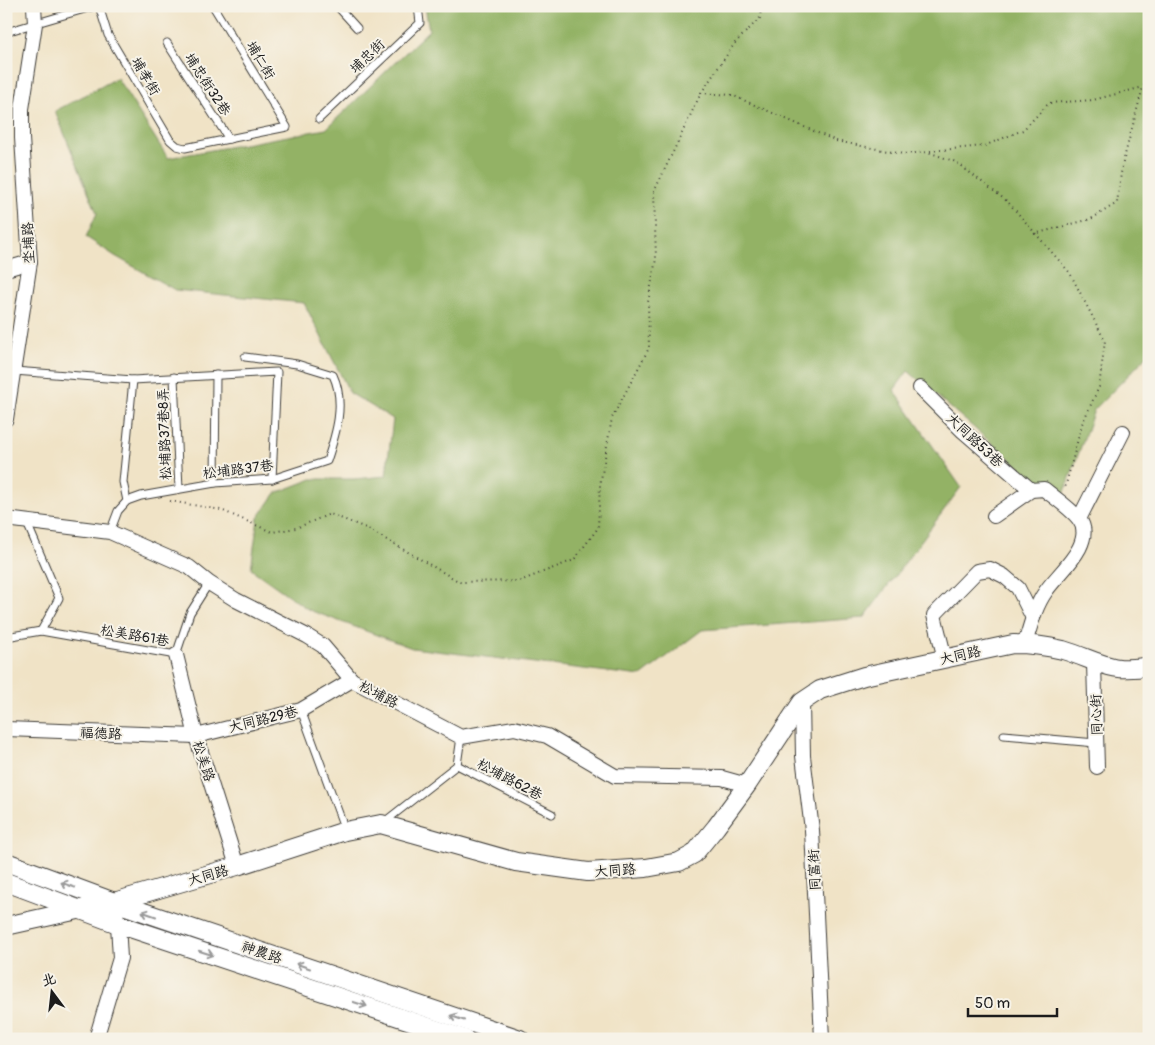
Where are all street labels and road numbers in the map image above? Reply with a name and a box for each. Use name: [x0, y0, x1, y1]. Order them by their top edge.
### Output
street label: 埔忠街: [346, 36, 388, 77]
street label: 埔仁街: [242, 38, 279, 83]
street label: 埔忠街32巷: [181, 50, 235, 120]
street label: 埔孝街: [127, 54, 164, 99]
street label: 坔埔路: [19, 222, 38, 264]
street label: 松埔路37巷8弄: [154, 388, 175, 480]
street label: 大同路53巷: [943, 410, 1007, 472]
street label: 松埔路37巷: [202, 457, 275, 482]
street label: 松美路61巷: [99, 621, 172, 650]
street label: 大同路: [938, 642, 982, 668]
street label: 松埔路: [356, 677, 401, 712]
street label: 同心街: [1087, 694, 1106, 736]
street label: 大同路29巷: [227, 702, 301, 736]
street label: 福德路: [80, 724, 122, 743]
street label: 松美路: [189, 739, 218, 784]
street label: 松埔路62巷: [474, 755, 546, 804]
street label: 同富街: [805, 849, 824, 891]
street label: 大同路: [593, 861, 637, 880]
street label: 大同路: [186, 862, 231, 889]
street label: 神農路: [239, 938, 284, 967]

